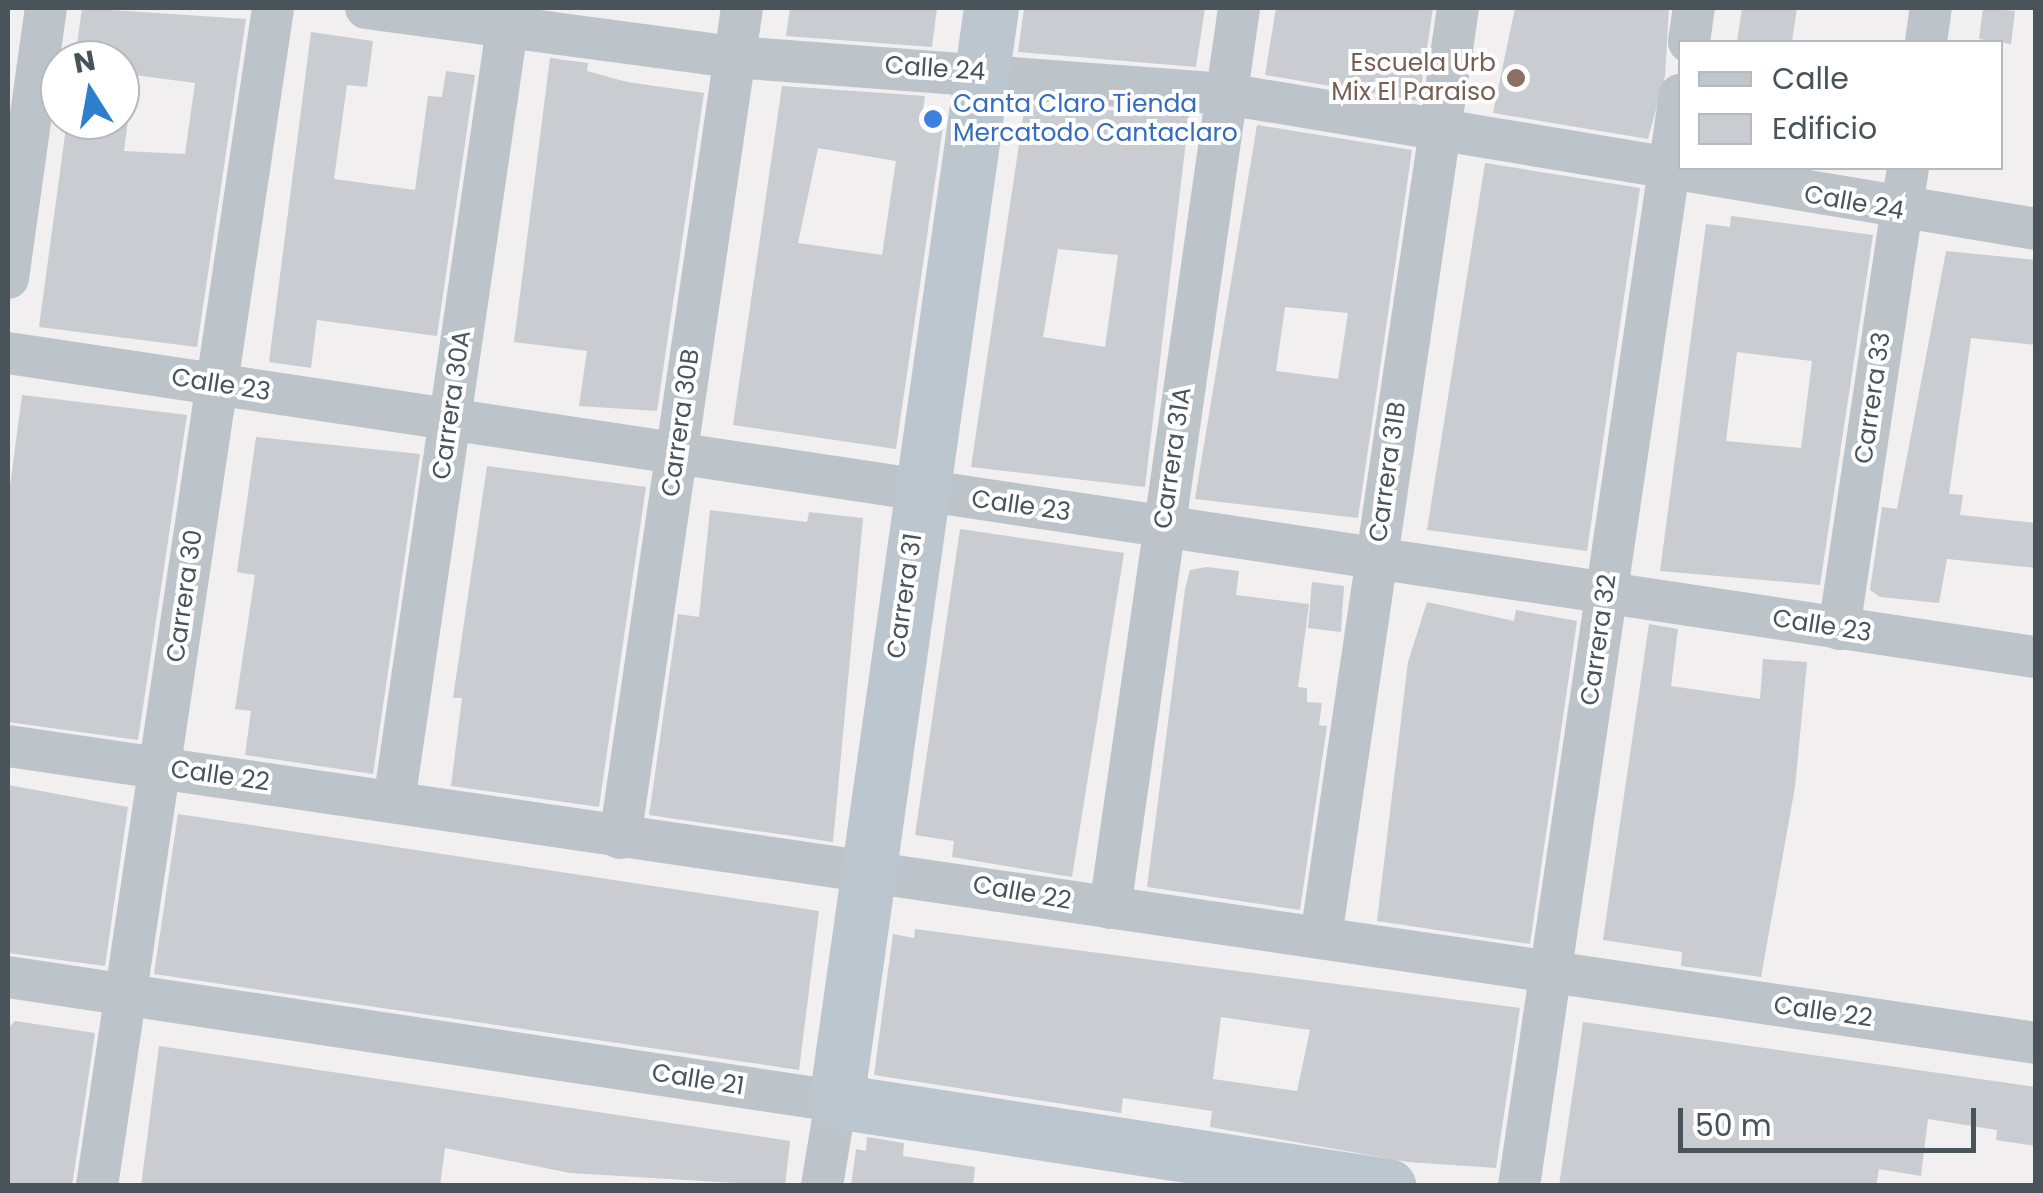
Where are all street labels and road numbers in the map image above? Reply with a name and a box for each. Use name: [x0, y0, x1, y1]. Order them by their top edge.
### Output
street label: Calle 24: [884, 51, 986, 87]
street label: Calle 24: [1802, 179, 1906, 227]
street label: Carrera 30A: [427, 328, 477, 482]
street label: Carrera 33: [1849, 330, 1897, 466]
street label: Carrera 30B: [656, 347, 706, 499]
street label: Calle 23: [169, 362, 273, 408]
street label: Carrera 31A: [1148, 385, 1198, 531]
street label: Carrera 31B: [1363, 400, 1413, 544]
street label: Calle 23: [970, 484, 1072, 528]
street label: Carrera 30: [161, 528, 209, 664]
street label: Carrera 31: [881, 532, 929, 660]
street label: Carrera 32: [1575, 572, 1623, 708]
street label: Calle 23: [1770, 603, 1874, 649]
street label: Calle 22: [169, 754, 271, 798]
street label: Calle 22: [970, 870, 1074, 916]
street label: Calle 22: [1772, 990, 1874, 1034]
street label: Calle 21: [650, 1058, 746, 1102]

